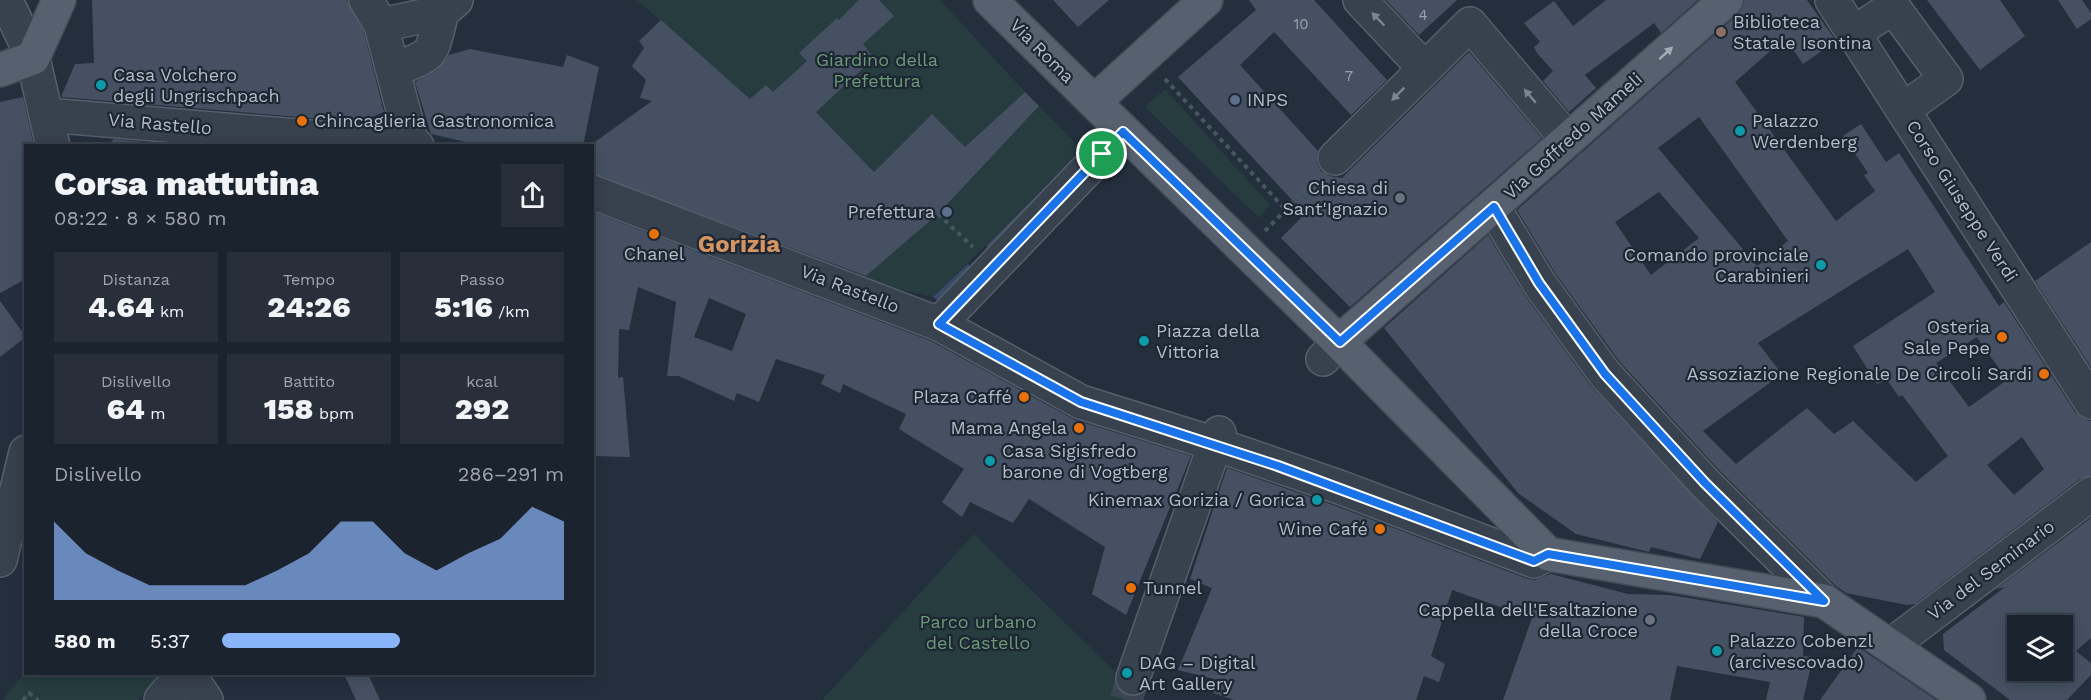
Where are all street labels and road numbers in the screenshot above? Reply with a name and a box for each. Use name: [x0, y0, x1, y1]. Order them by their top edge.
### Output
street label: Via Roma: [1006, 14, 1079, 87]
street label: Via Goffredo Mameli: [1499, 68, 1646, 203]
street label: Via Rastello: [107, 109, 213, 138]
street label: Corso Giuseppe Verdi: [1902, 116, 2022, 285]
street label: Via Rastello: [798, 260, 902, 317]
street label: Via del Seminario: [1923, 515, 2058, 624]

